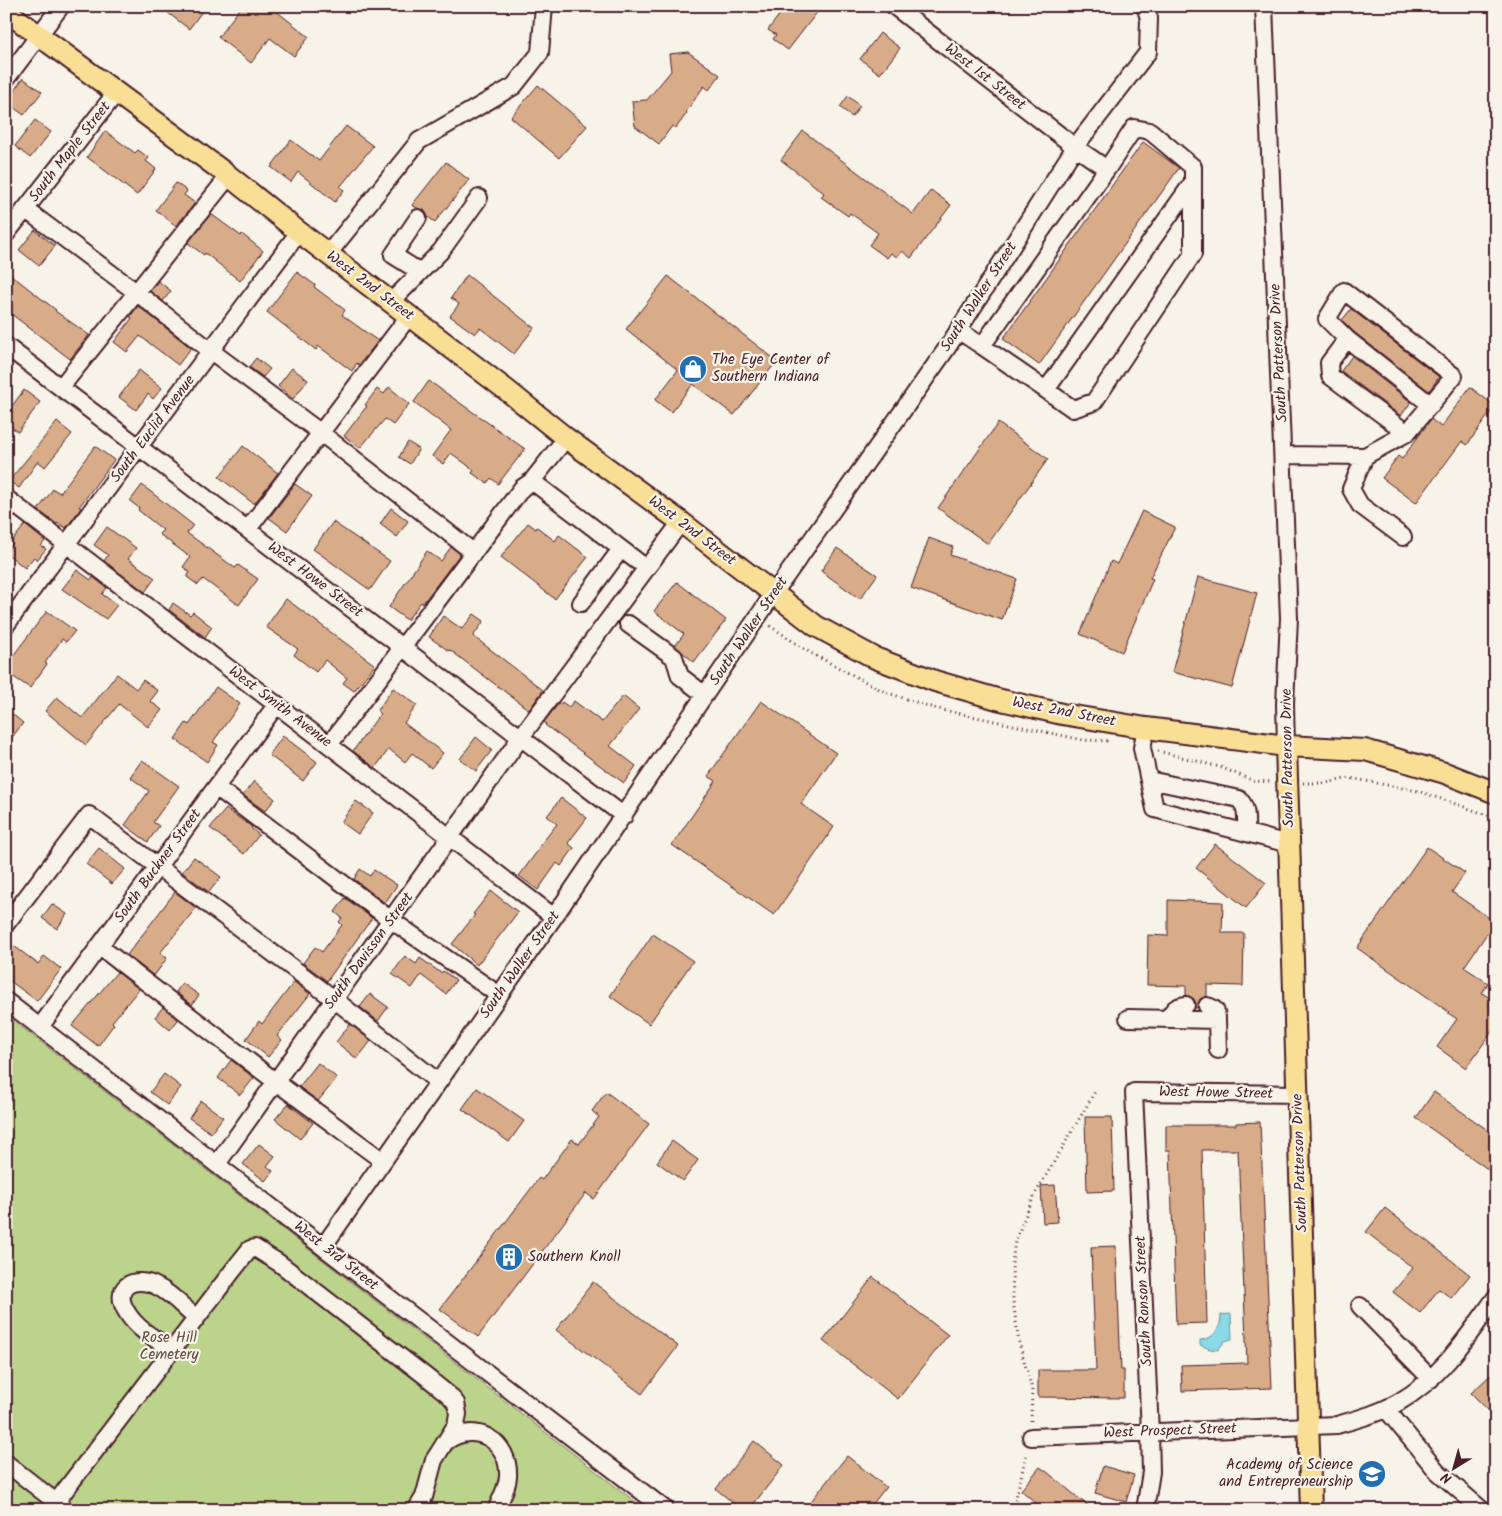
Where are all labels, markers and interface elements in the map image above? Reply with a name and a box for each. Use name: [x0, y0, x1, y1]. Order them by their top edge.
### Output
street label: West 1st Street: [939, 37, 1031, 117]
street label: South Maple Street: [23, 96, 117, 208]
street label: South Walker Street: [934, 237, 1024, 357]
street label: West 2nd Street: [321, 245, 419, 327]
street label: South Patterson Drive: [1263, 283, 1295, 423]
place label: The Eye Center of Southern Indiana: [712, 348, 830, 389]
shop icon: The Eye Center of Southern Indiana: [678, 354, 708, 384]
street label: South Euclid Avenue: [104, 370, 202, 488]
street label: West 2nd Street: [643, 490, 741, 572]
street label: West Howe Street: [262, 536, 368, 624]
street label: South Walker Street: [704, 571, 795, 690]
street label: West Smith Avenue: [223, 660, 337, 754]
street label: South Patterson Drive: [1275, 688, 1301, 828]
street label: West 2nd Street: [1010, 690, 1118, 734]
street label: South Buckner Street: [108, 804, 208, 928]
street label: South Davisson Street: [318, 887, 420, 1015]
street label: South Walker Street: [474, 906, 566, 1024]
street label: West Howe Street: [1159, 1080, 1274, 1106]
street label: South Patterson Drive: [1286, 1093, 1314, 1233]
street label: West 3rd Street: [289, 1215, 384, 1297]
street label: South Ronson Street: [1129, 1235, 1159, 1367]
building icon: Southern Knoll: [494, 1242, 524, 1272]
place label: Southern Knoll: [528, 1245, 621, 1269]
park label: Rose Hill Cemetery: [140, 1326, 199, 1367]
street label: West Prospect Street: [1103, 1417, 1237, 1445]
north arrow: [1430, 1444, 1480, 1494]
place label: Academy of Science and Entrepreneurship: [1219, 1453, 1353, 1494]
school or university icon: Academy of Science and Entrepreneurship: [1357, 1459, 1387, 1489]
text: N: [1437, 1466, 1457, 1489]

